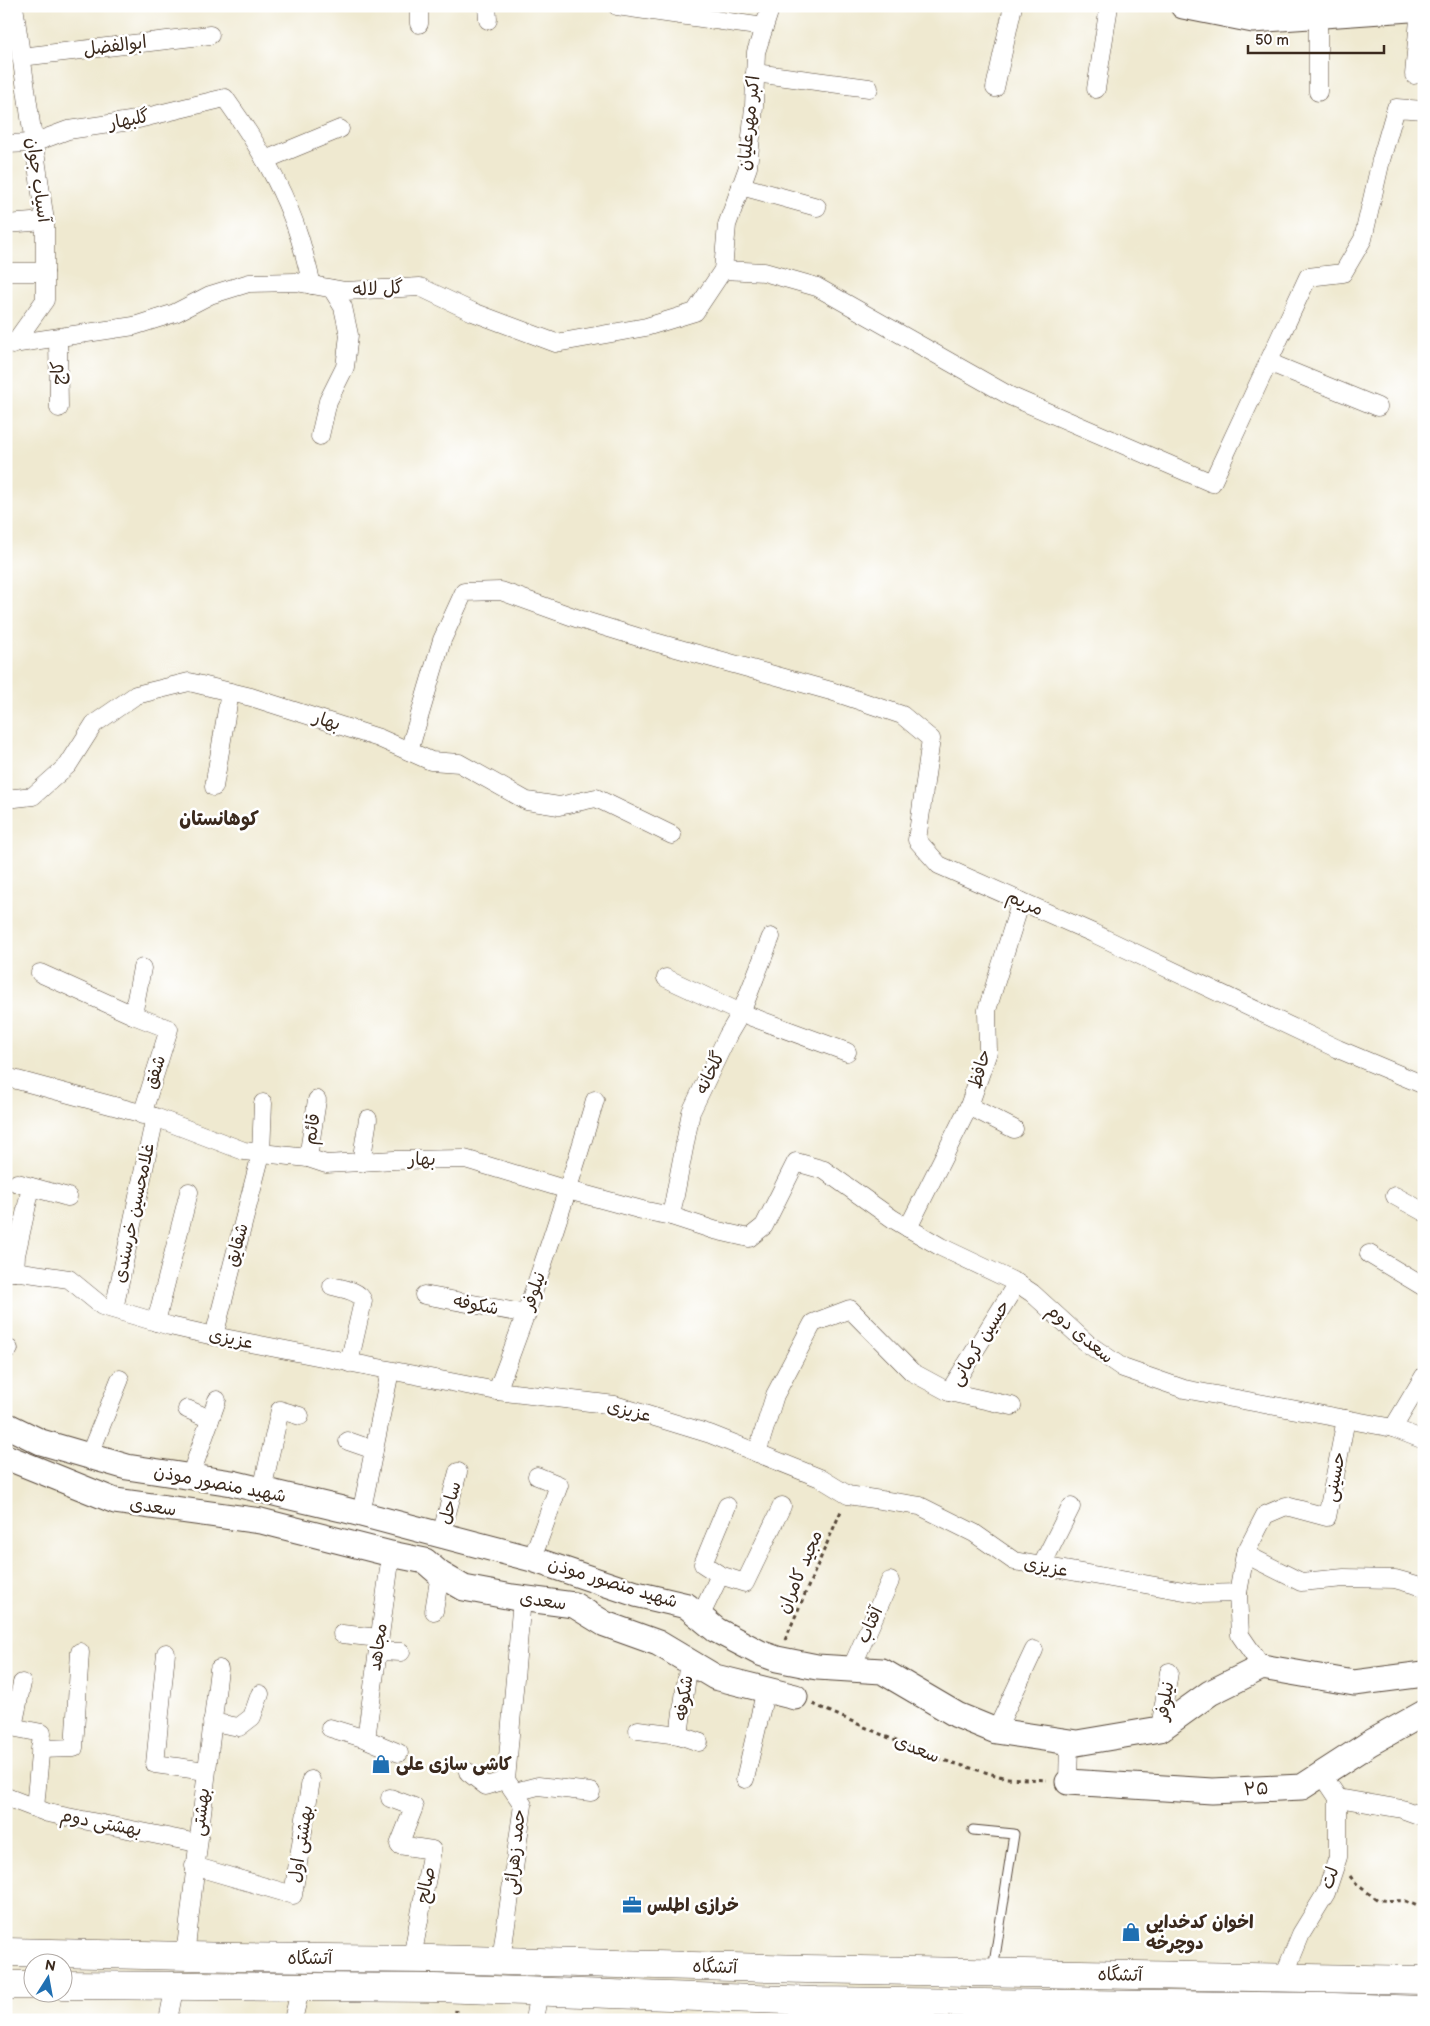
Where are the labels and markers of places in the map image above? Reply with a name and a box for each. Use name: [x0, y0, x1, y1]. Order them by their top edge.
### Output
shop icon: کاشی سازی علی: [370, 1753, 392, 1775]
place label: کاشی سازی علی: [396, 1754, 512, 1776]
office icon: خرازی اطلس: [621, 1894, 643, 1916]
place label: خرازی اطلس: [647, 1895, 739, 1916]
place label: اخوان کدخدایی دوچرخه: [1146, 1912, 1254, 1954]
shop icon: اخوان کدخدایی دوچرخه: [1120, 1921, 1142, 1943]

